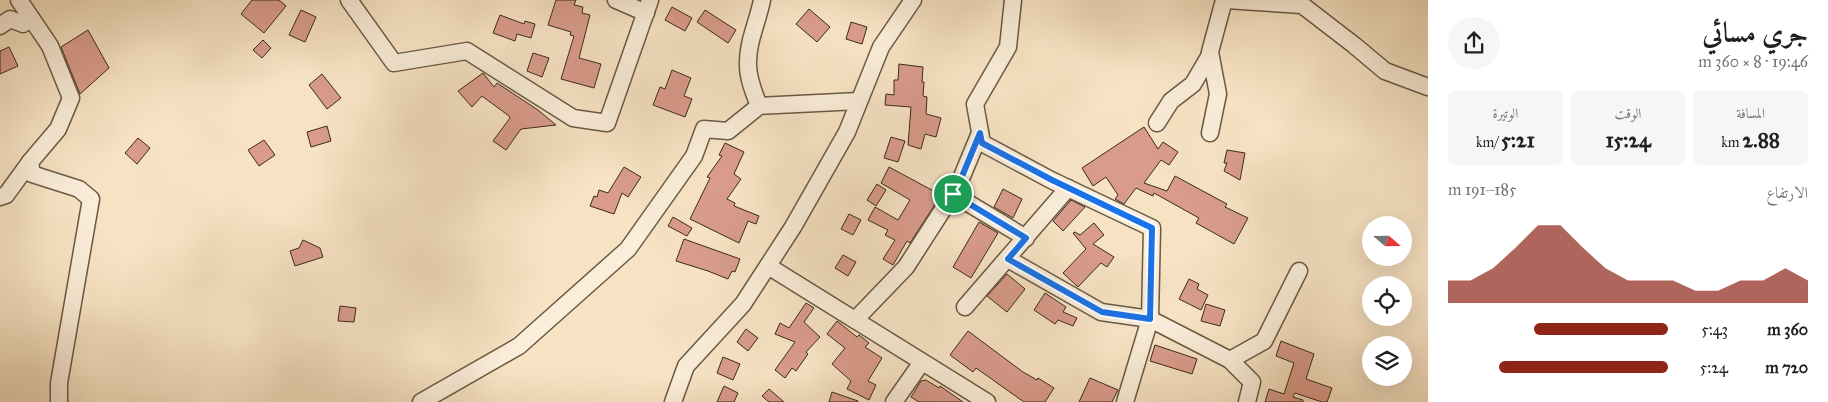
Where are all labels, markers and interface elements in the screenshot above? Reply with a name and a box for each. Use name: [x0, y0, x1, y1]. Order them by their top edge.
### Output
text: جري مسائي: [1702, 15, 1808, 50]
button: share: [1448, 17, 1500, 69]
text: 19:46 · 8 × 360 m: [1698, 52, 1808, 71]
text: الوتيرة: [1492, 105, 1518, 122]
text: الوقت: [1615, 105, 1641, 122]
text: المسافة: [1736, 105, 1765, 122]
text: 5:21: [1501, 127, 1535, 153]
text: 15:24: [1605, 127, 1651, 153]
text: 2.88: [1743, 127, 1780, 153]
text: /km: [1476, 134, 1501, 151]
text: km: [1721, 134, 1743, 151]
pin: [932, 173, 974, 215]
icon: arrive: [939, 180, 967, 208]
text: 185–191 m: [1448, 180, 1517, 199]
text: الارتفاع: [1766, 183, 1808, 202]
north arrow: [1362, 216, 1412, 266]
map controls: [1362, 216, 1412, 386]
button: locate: [1362, 276, 1412, 326]
text: 5:43: [1701, 320, 1728, 339]
text: 360 m: [1767, 320, 1808, 339]
button: layers: [1362, 336, 1412, 386]
text: 5:24: [1700, 358, 1728, 377]
text: 720 m: [1765, 358, 1808, 377]

